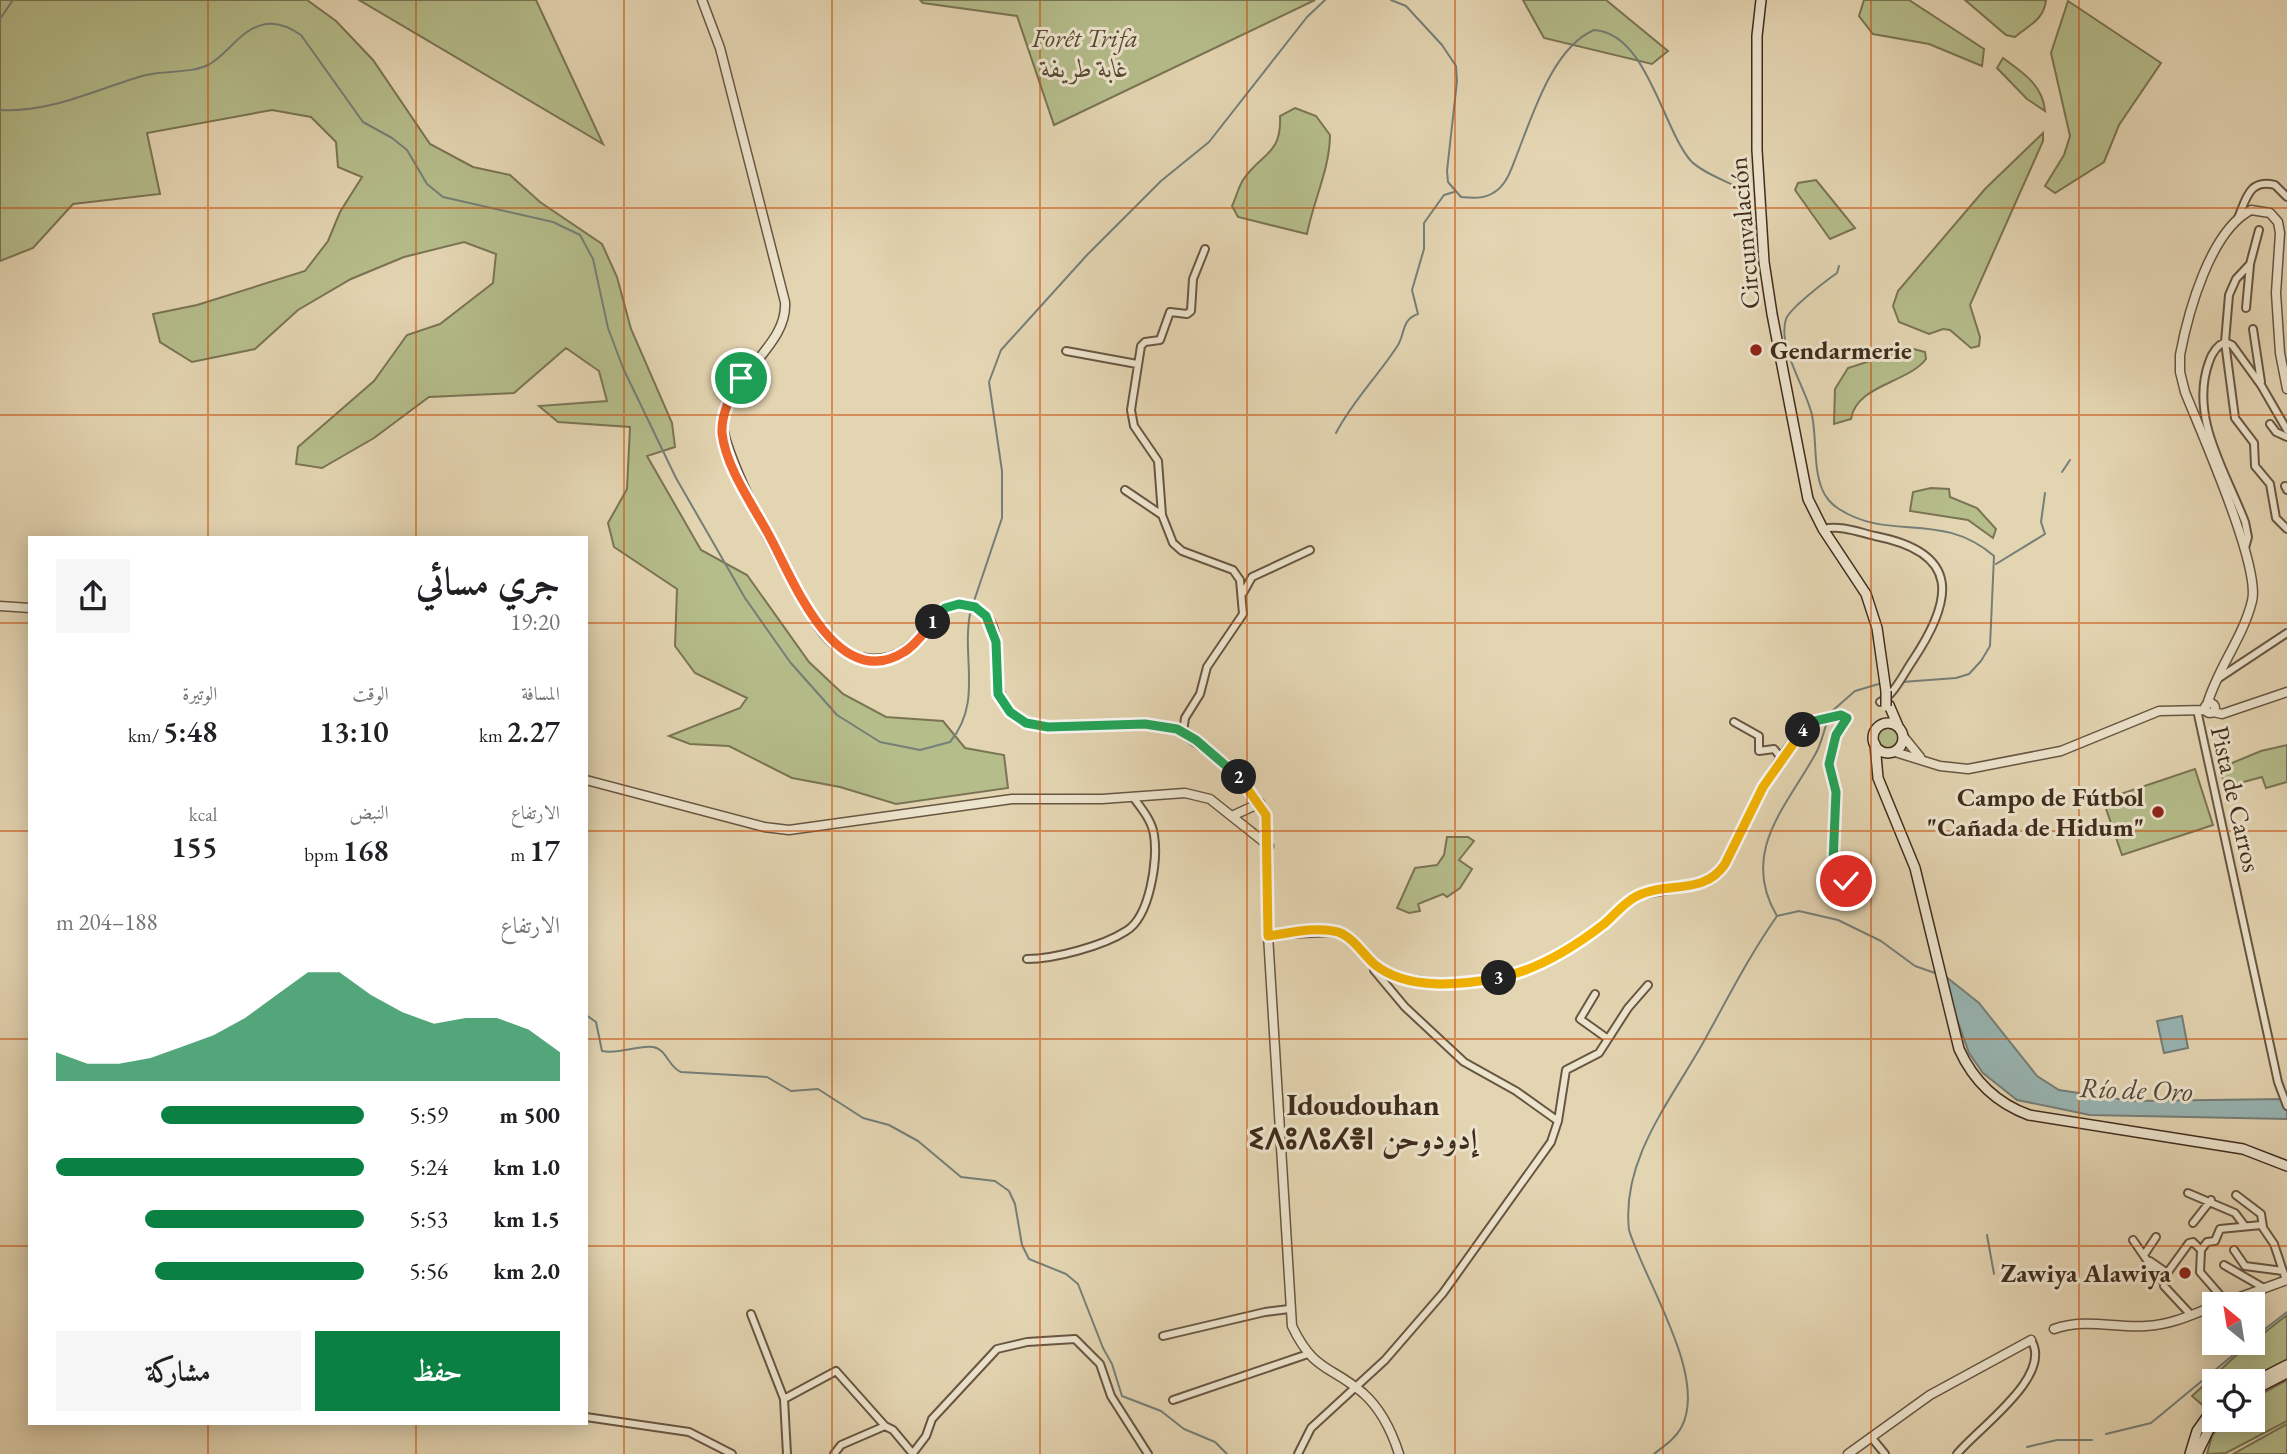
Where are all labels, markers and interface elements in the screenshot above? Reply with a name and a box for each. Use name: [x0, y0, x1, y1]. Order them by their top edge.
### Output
park label: Forêt Trifa غابة طريفة: [1031, 21, 1138, 85]
street label: Circunvalación: [1720, 155, 1768, 310]
place label: Gendarmerie: [1770, 333, 1912, 367]
marker: Gendarmerie: [1748, 342, 1764, 358]
pin: [711, 348, 771, 408]
icon: arrive: [722, 359, 760, 397]
text: جري مسائي: [416, 556, 560, 605]
button: share: [56, 559, 130, 633]
pin: 1: [916, 604, 950, 640]
text: 19:20: [510, 607, 560, 637]
text: 1: [927, 609, 938, 634]
text: الوتيرة: [182, 681, 217, 706]
text: الوقت: [352, 681, 389, 706]
text: المسافة: [521, 681, 560, 706]
text: 5:48: [163, 712, 217, 751]
text: 13:10: [319, 712, 389, 751]
text: 2.27: [507, 712, 560, 751]
pin: 4: [1786, 712, 1820, 748]
text: 4: [1797, 717, 1808, 742]
text: /km: [128, 723, 163, 748]
text: km: [479, 723, 507, 748]
street label: Pista de Carros: [2203, 723, 2269, 875]
pin: 2: [1222, 760, 1256, 794]
text: 2: [1233, 764, 1244, 789]
place label: Campo de Fútbol "Cañada de Hidum": [1927, 780, 2144, 844]
text: النبض: [350, 800, 389, 825]
text: الارتفاع: [511, 800, 560, 825]
text: kcal: [189, 802, 217, 827]
marker: Campo de Fútbol "Cañada de Hidum": [2150, 804, 2166, 820]
text: 155: [171, 827, 217, 866]
text: 168: [343, 831, 389, 870]
text: 17: [529, 831, 560, 870]
text: bpm: [304, 842, 343, 867]
text: m: [511, 842, 529, 867]
pin: [1816, 851, 1876, 911]
icon: check: [1827, 862, 1865, 900]
text: 188–204 m: [56, 907, 157, 937]
text: الارتفاع: [500, 910, 560, 940]
pin: 3: [1482, 960, 1516, 996]
text: 3: [1493, 965, 1504, 990]
water label: Río de Oro: [2079, 1069, 2194, 1109]
district label: Idoudouhan ⵉⴷⵓⴷⵓⵃⴻⵏ إدودوحن: [1249, 1085, 1480, 1159]
text: 5:59: [409, 1100, 448, 1130]
text: 500 m: [499, 1100, 560, 1130]
text: 5:24: [409, 1152, 448, 1182]
text: 1.0 km: [493, 1152, 560, 1182]
text: 5:53: [409, 1204, 448, 1234]
text: 1.5 km: [493, 1204, 560, 1234]
text: 5:56: [409, 1256, 448, 1286]
text: 2.0 km: [493, 1256, 560, 1286]
place label: Zawiya Alawiya: [2001, 1256, 2172, 1290]
marker: Zawiya Alawiya: [2177, 1265, 2193, 1281]
north arrow: [2202, 1292, 2264, 1354]
map controls: [2202, 1292, 2265, 1432]
button: مشاركة: [56, 1331, 301, 1411]
button: حفظ: [315, 1331, 560, 1411]
button: locate: [2202, 1369, 2265, 1432]

